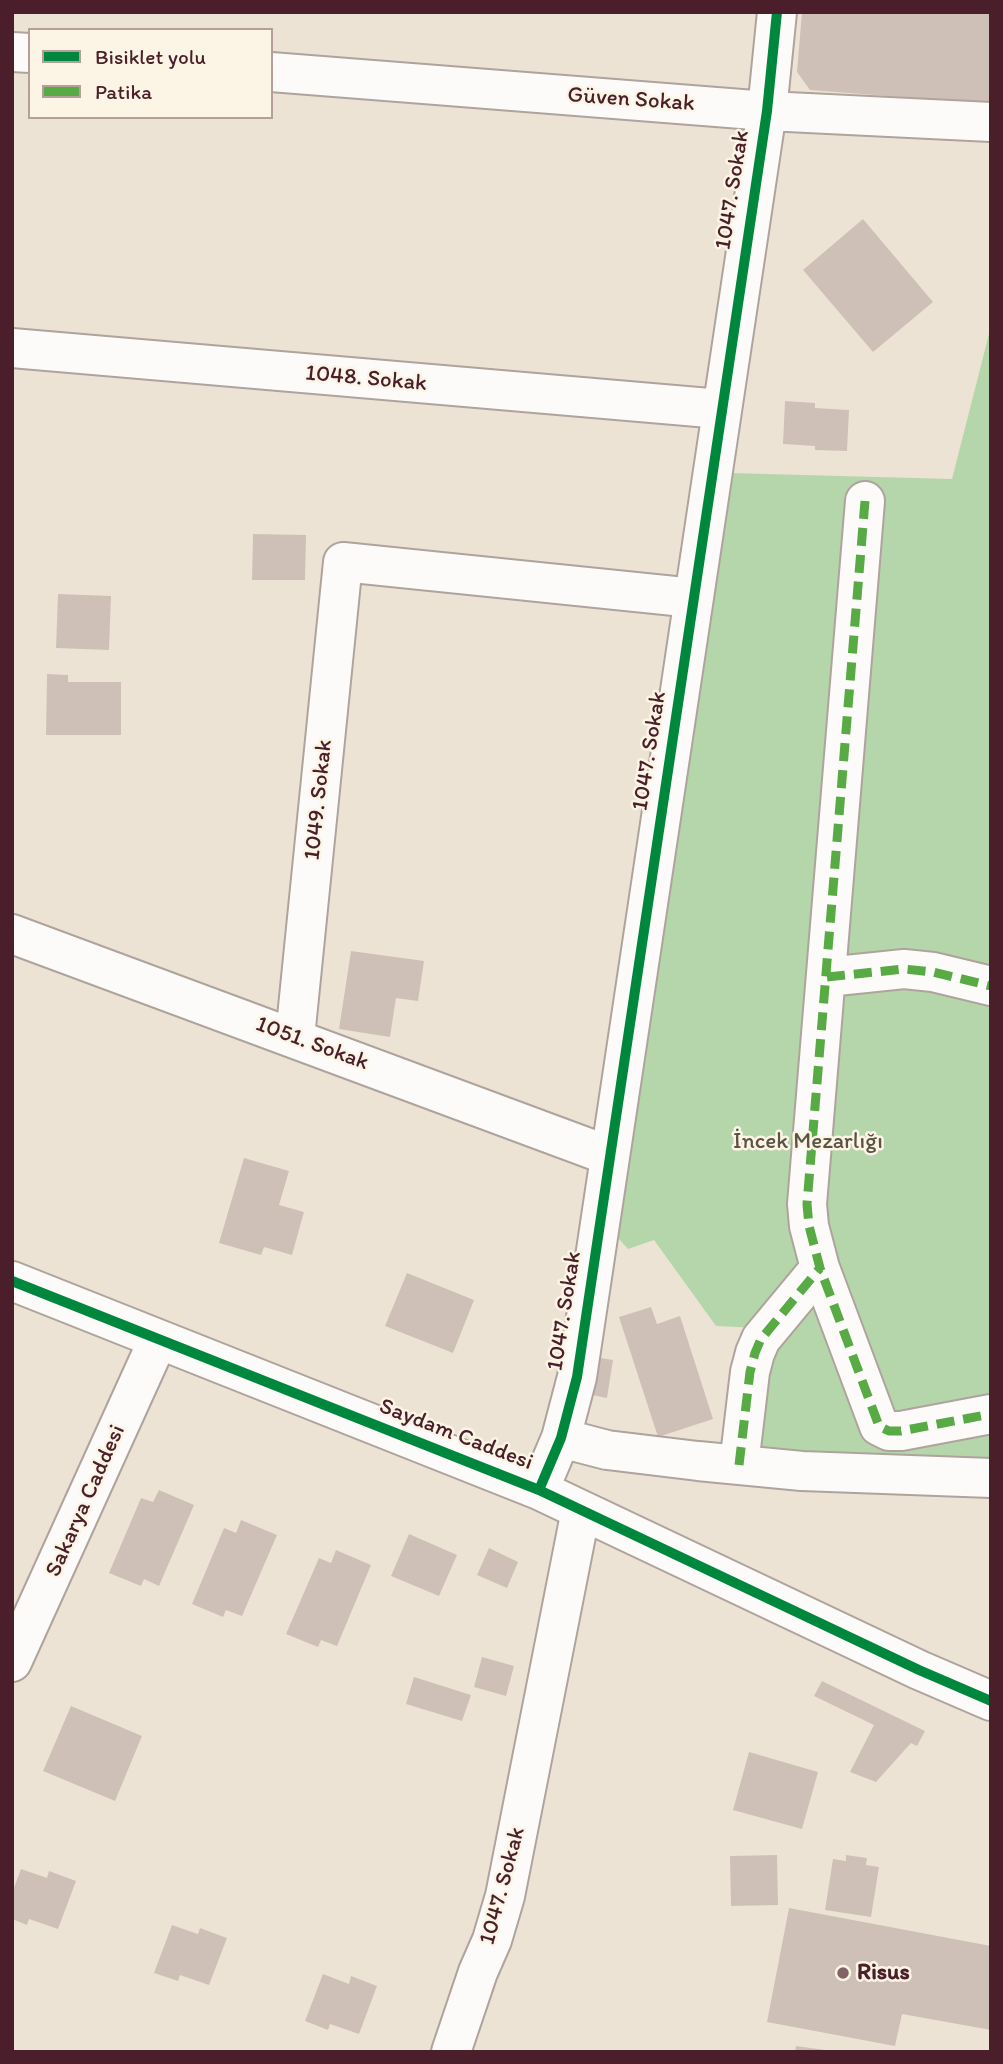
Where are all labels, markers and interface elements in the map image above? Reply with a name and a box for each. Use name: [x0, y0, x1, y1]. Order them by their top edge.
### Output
legend: [28, 28, 273, 119]
text: Bisiklet yolu: [95, 44, 206, 69]
text: Patika: [95, 79, 152, 104]
street label: Güven Sokak: [567, 82, 695, 118]
street label: 1047. Sokak: [710, 128, 756, 252]
street label: 1048. Sokak: [304, 360, 428, 398]
street label: 1047. Sokak: [627, 689, 673, 813]
street label: 1049. Sokak: [299, 738, 339, 862]
street label: 1051. Sokak: [252, 1011, 372, 1077]
park label: İncek Mezarlığı: [733, 1128, 883, 1156]
street label: 1047. Sokak: [542, 1249, 588, 1373]
street label: Saydam Caddesi: [375, 1393, 537, 1477]
street label: Sakarya Caddesi: [40, 1421, 132, 1581]
street label: 1047. Sokak: [474, 1824, 532, 1948]
place label: Risus: [857, 1959, 910, 1987]
marker: Risus: [835, 1965, 851, 1981]

